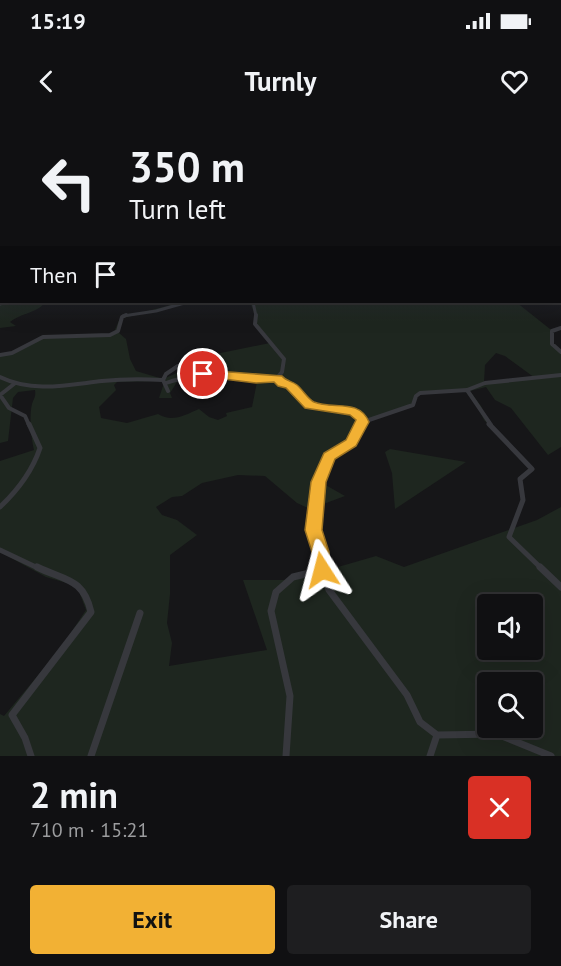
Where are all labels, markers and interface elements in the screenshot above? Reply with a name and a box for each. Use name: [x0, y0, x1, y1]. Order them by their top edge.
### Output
text: 15:19: [30, 7, 86, 35]
text: Turnly: [244, 64, 317, 98]
icon: back: [30, 65, 63, 98]
icon: heart: [498, 65, 531, 98]
text: 350 m: [129, 139, 245, 194]
icon: left: [30, 144, 108, 222]
text: Turn left: [129, 192, 226, 226]
icon: arrive: [89, 258, 122, 291]
text: Then: [30, 261, 77, 289]
pin: [177, 348, 228, 399]
icon: arrive: [186, 357, 219, 390]
position arrow: [290, 538, 354, 602]
map controls: [477, 594, 543, 738]
button: sound: [477, 594, 543, 660]
button: search: [477, 672, 543, 738]
text: 2 min: [30, 771, 118, 818]
button: close: [468, 776, 531, 839]
text: 710 m · 15:21: [30, 817, 148, 843]
button: Exit: [30, 885, 275, 954]
button: Share: [287, 885, 531, 954]

